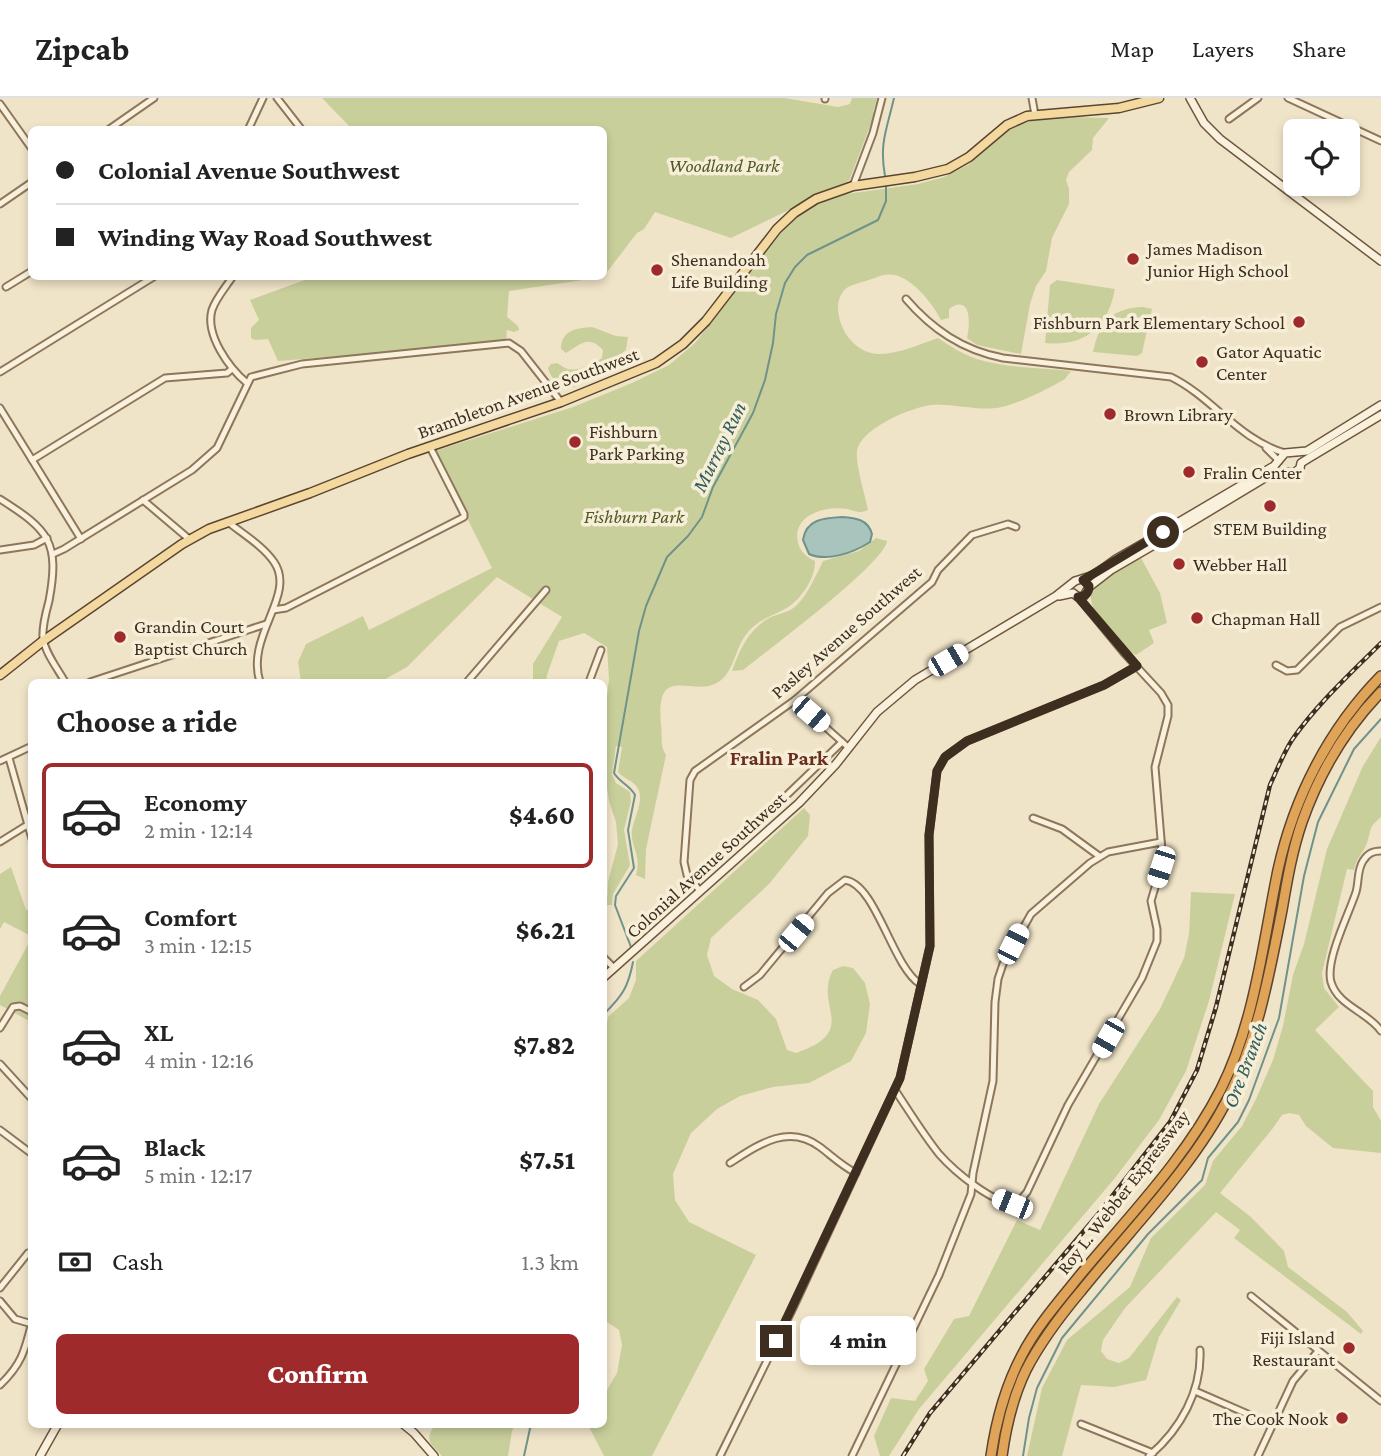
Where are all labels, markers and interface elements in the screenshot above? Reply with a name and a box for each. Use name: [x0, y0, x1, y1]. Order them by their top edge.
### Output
text: Zipcab: [35, 30, 129, 67]
text: Map: [1110, 35, 1154, 62]
text: Layers: [1192, 35, 1254, 62]
text: Share: [1292, 35, 1346, 62]
map controls: [1283, 119, 1360, 196]
button: locate: [1283, 119, 1360, 196]
park label: Woodland Park: [669, 155, 780, 176]
text: Colonial Avenue Southwest: [98, 156, 400, 185]
text: Winding Way Road Southwest: [98, 223, 432, 252]
place label: James Madison Junior High School: [1145, 238, 1289, 281]
place label: Shenandoah Life Building: [671, 249, 768, 292]
marker: James Madison Junior High School: [1125, 251, 1141, 267]
marker: Shenandoah Life Building: [649, 262, 665, 278]
place label: Fishburn Park Elementary School: [1033, 312, 1285, 333]
marker: Fishburn Park Elementary School: [1291, 314, 1307, 330]
place label: Gator Aquatic Center: [1216, 341, 1321, 384]
street label: Brambleton Avenue Southwest: [415, 343, 642, 443]
marker: Gator Aquatic Center: [1194, 354, 1210, 370]
water label: Murray Run: [686, 398, 751, 497]
place label: Brown Library: [1124, 404, 1233, 425]
marker: Brown Library: [1102, 406, 1118, 422]
place label: Fishburn Park Parking: [589, 421, 684, 464]
marker: Fishburn Park Parking: [567, 434, 583, 450]
place label: Fralin Center: [1203, 462, 1302, 483]
marker: Fralin Center: [1181, 464, 1197, 480]
marker: STEM Building: [1262, 498, 1278, 514]
park label: Fishburn Park: [584, 506, 685, 527]
route start: [1147, 516, 1179, 548]
place label: STEM Building: [1213, 518, 1327, 539]
place label: Webber Hall: [1193, 554, 1287, 575]
marker: Webber Hall: [1171, 556, 1187, 572]
street label: Pasley Avenue Southwest: [767, 561, 926, 703]
place label: Chapman Hall: [1211, 608, 1320, 629]
marker: Chapman Hall: [1189, 610, 1205, 626]
place label: Grandin Court Baptist Church: [134, 616, 248, 659]
marker: Grandin Court Baptist Church: [112, 629, 128, 645]
car: [925, 640, 972, 680]
car: [789, 692, 834, 736]
text: Choose a ride: [56, 703, 237, 739]
district label: Fralin Park: [730, 746, 829, 770]
icon: car: [60, 784, 123, 847]
street label: Colonial Avenue Southwest: [622, 787, 791, 942]
text: Economy: [144, 788, 247, 817]
text: $4.60: [509, 801, 575, 830]
text: 2 min · 12:14: [144, 817, 254, 843]
car: [1145, 844, 1178, 890]
icon: car: [60, 899, 123, 962]
text: Comfort: [144, 903, 237, 932]
car: [775, 910, 818, 956]
text: $6.21: [516, 916, 575, 945]
car: [995, 921, 1032, 967]
text: 3 min · 12:15: [144, 932, 253, 958]
icon: car: [60, 1014, 123, 1077]
car: [1089, 1015, 1128, 1061]
text: XL: [144, 1018, 173, 1047]
water label: Ore Branch: [1218, 1019, 1272, 1111]
text: $7.82: [513, 1031, 575, 1060]
text: 4 min · 12:16: [144, 1047, 254, 1073]
street label: Roy L. Webber Expressway: [1052, 1106, 1194, 1278]
icon: car: [60, 1129, 123, 1192]
text: Black: [144, 1133, 205, 1162]
text: $7.51: [519, 1146, 575, 1175]
text: 5 min · 12:17: [144, 1162, 252, 1188]
car: [989, 1186, 1036, 1222]
icon: cash: [56, 1243, 94, 1281]
text: Cash: [112, 1247, 163, 1276]
text: 1.3 km: [521, 1249, 579, 1275]
callout: 4 min: [800, 1316, 916, 1366]
route end: [760, 1325, 792, 1357]
text: 4 min: [829, 1327, 887, 1353]
place label: Fiji Island Restaurant: [1252, 1327, 1336, 1370]
button: Confirm: [56, 1334, 579, 1414]
marker: Fiji Island Restaurant: [1341, 1340, 1357, 1356]
place label: The Cook Nook: [1213, 1408, 1329, 1429]
marker: The Cook Nook: [1334, 1410, 1350, 1426]

